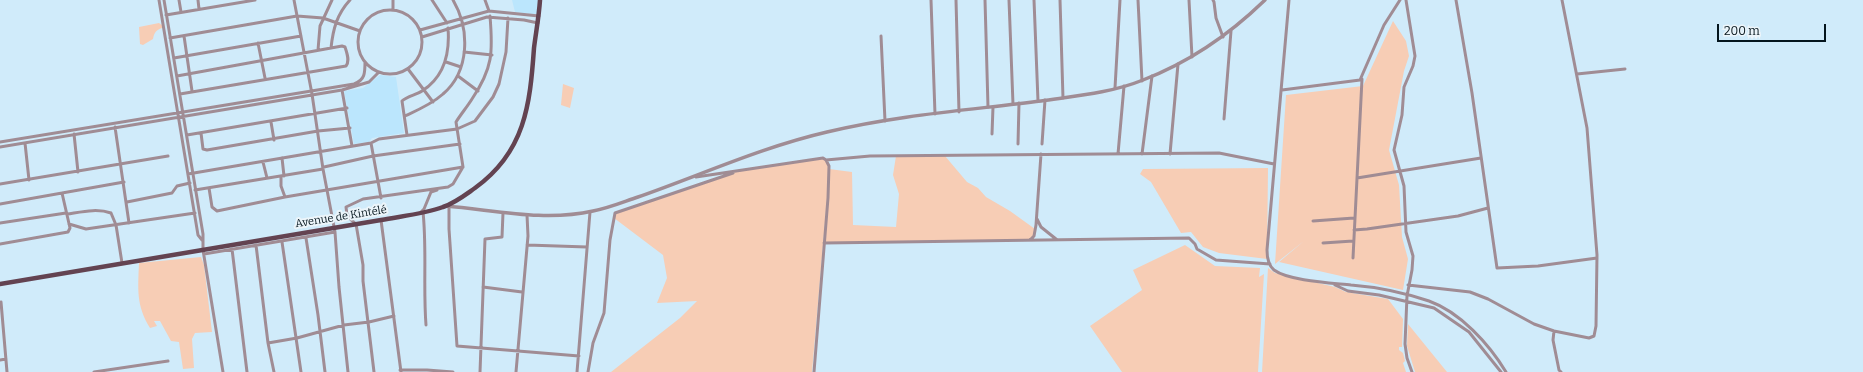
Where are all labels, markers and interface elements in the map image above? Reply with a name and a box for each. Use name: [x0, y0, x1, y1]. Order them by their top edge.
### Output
scale bar: [1719, 16, 1828, 42]
text: 200 m: [1724, 24, 1760, 38]
street label: Avenue de Kintélé: [294, 203, 388, 231]

